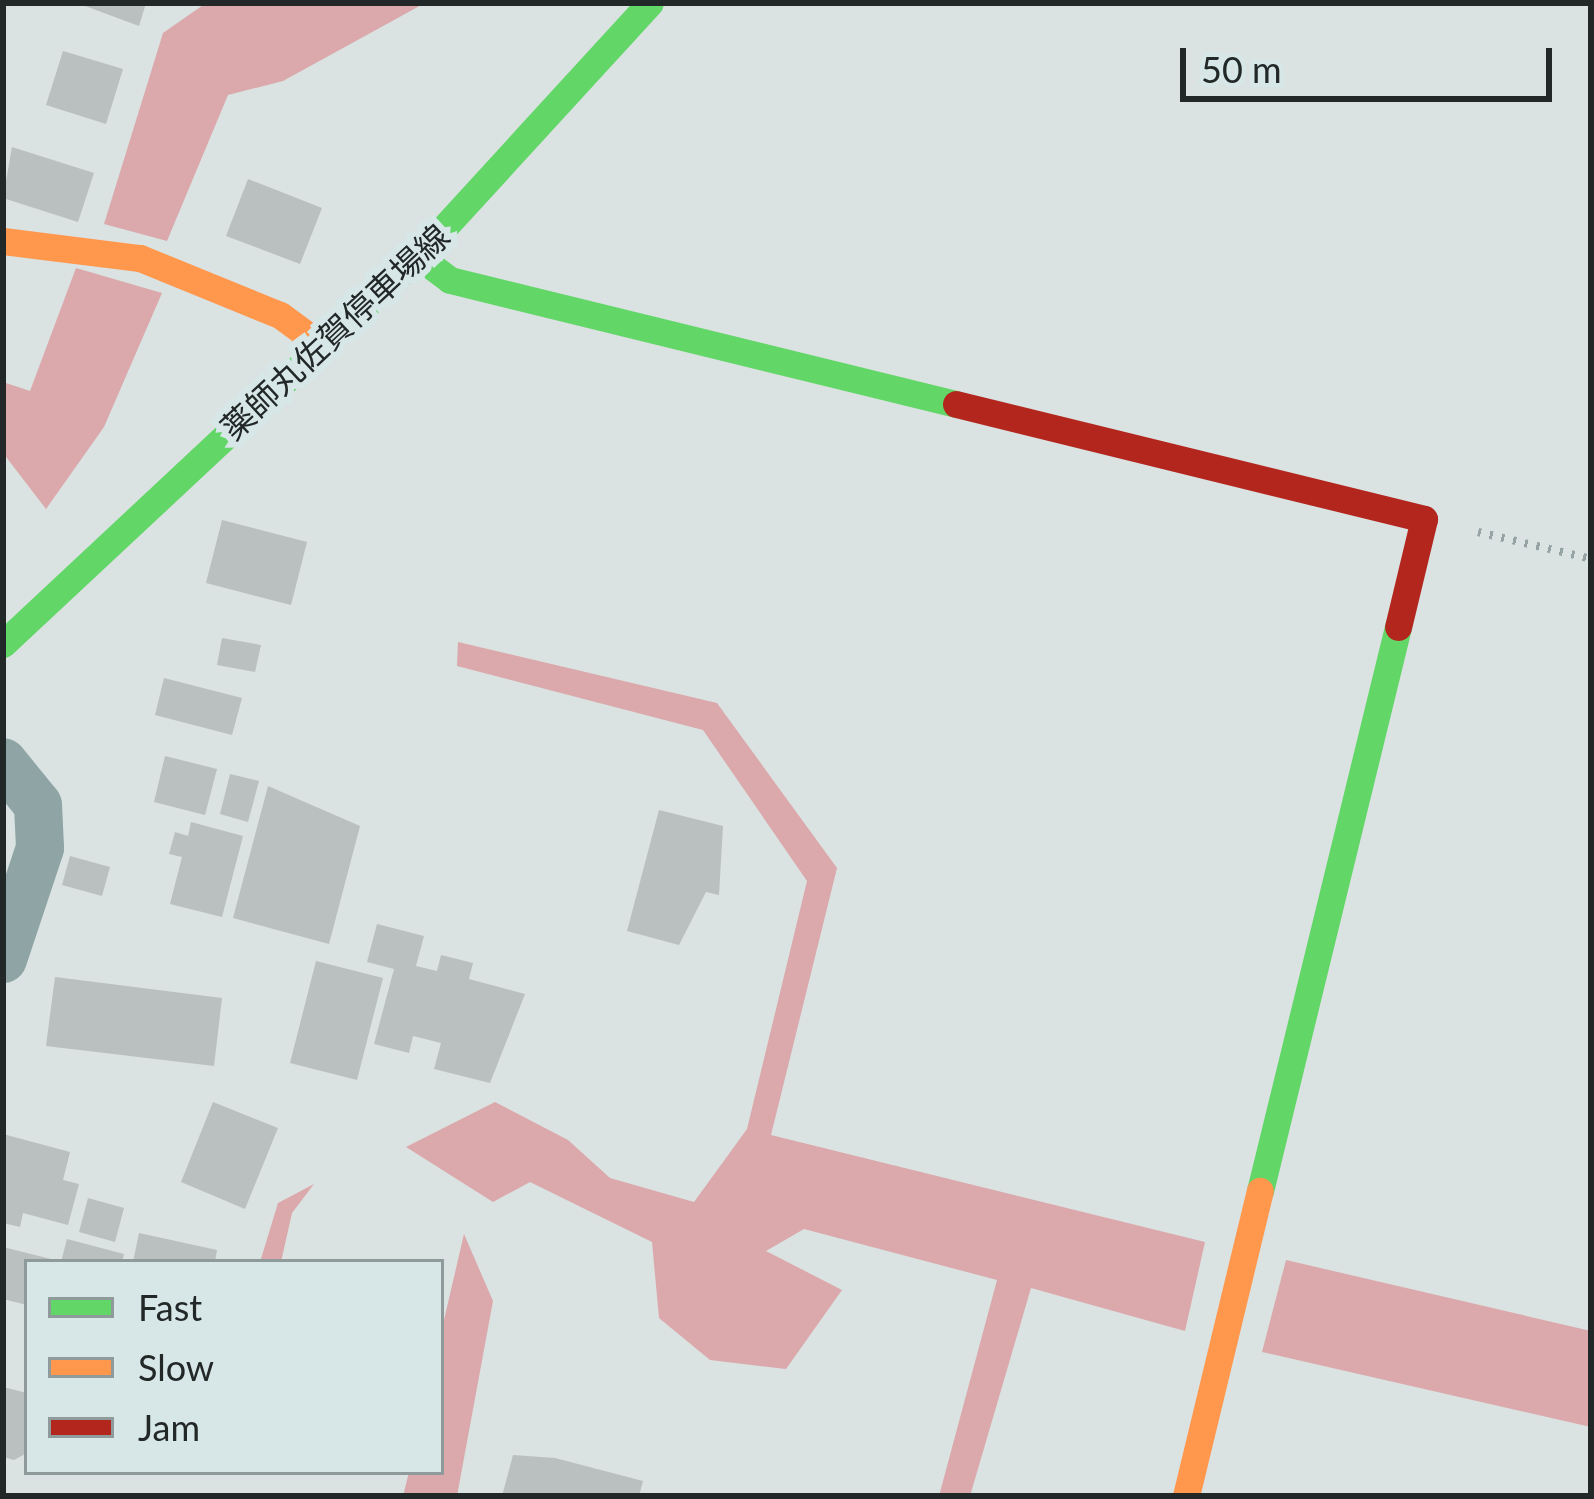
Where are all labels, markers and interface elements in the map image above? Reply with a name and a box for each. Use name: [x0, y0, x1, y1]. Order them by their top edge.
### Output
scale bar: [1186, 24, 1558, 98]
text: 50 m: [1201, 47, 1282, 91]
street label: 薬師丸佐賀停車場線: [213, 216, 457, 448]
legend: [24, 1259, 444, 1475]
text: Fast: [138, 1285, 202, 1329]
text: Slow: [138, 1345, 214, 1389]
text: Jam: [138, 1405, 200, 1449]

